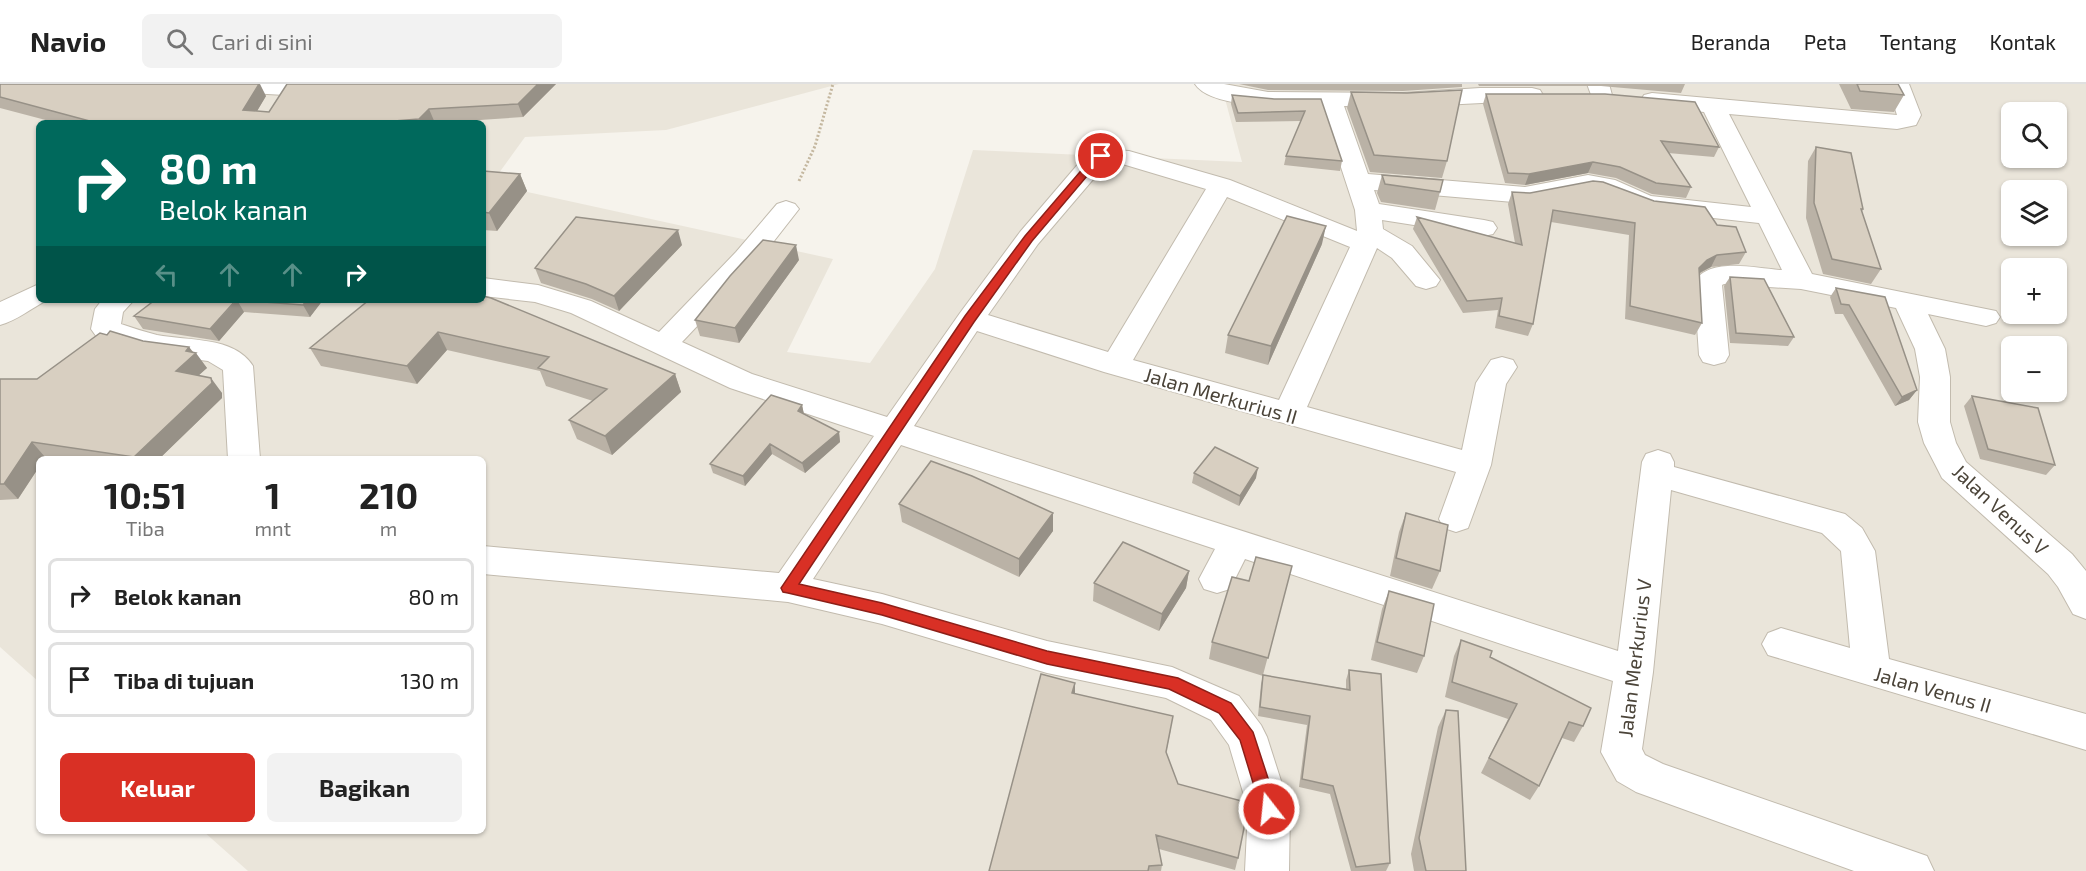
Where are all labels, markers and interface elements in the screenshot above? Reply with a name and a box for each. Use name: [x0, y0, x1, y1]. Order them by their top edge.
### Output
search box: [142, 14, 562, 68]
text: Navio: [30, 24, 106, 58]
icon: search: [163, 25, 196, 58]
text: Cari di sini: [211, 28, 313, 54]
text: Beranda: [1691, 29, 1771, 54]
text: Peta: [1804, 29, 1847, 54]
text: Tentang: [1880, 29, 1957, 54]
text: Kontak: [1990, 29, 2056, 54]
map controls: [2001, 102, 2067, 402]
button: search: [2001, 102, 2067, 168]
pin: [1075, 130, 1126, 181]
icon: arrive: [1084, 139, 1117, 172]
text: 80 m: [159, 142, 258, 192]
icon: right: [60, 144, 138, 222]
button: layers: [2001, 180, 2067, 246]
text: Belok kanan: [159, 193, 308, 225]
icon: left: [150, 258, 183, 291]
icon: ahead: [213, 258, 246, 291]
icon: ahead: [276, 258, 309, 291]
icon: right: [339, 258, 372, 291]
button: +: [2001, 258, 2067, 324]
button: −: [2001, 336, 2067, 402]
street label: Jalan Merkurius II: [1142, 362, 1300, 428]
street label: Jalan Venus V: [1948, 459, 2054, 559]
text: 10:51: [104, 473, 187, 516]
text: 1: [265, 473, 281, 516]
text: 210: [359, 473, 418, 516]
text: Tiba: [126, 516, 165, 540]
text: mnt: [254, 516, 291, 540]
text: m: [380, 516, 397, 540]
street label: Jalan Merkurius V: [1612, 577, 1656, 739]
icon: right: [63, 579, 96, 612]
text: Belok kanan: [114, 583, 241, 609]
text: 80 m: [408, 583, 459, 609]
street label: Jalan Venus II: [1872, 661, 1994, 717]
icon: arrive: [63, 663, 96, 696]
text: Tiba di tujuan: [114, 667, 254, 693]
text: 130 m: [401, 667, 459, 693]
button: Keluar: [60, 753, 255, 822]
button: Bagikan: [267, 753, 462, 822]
position arrow: [1237, 777, 1301, 841]

